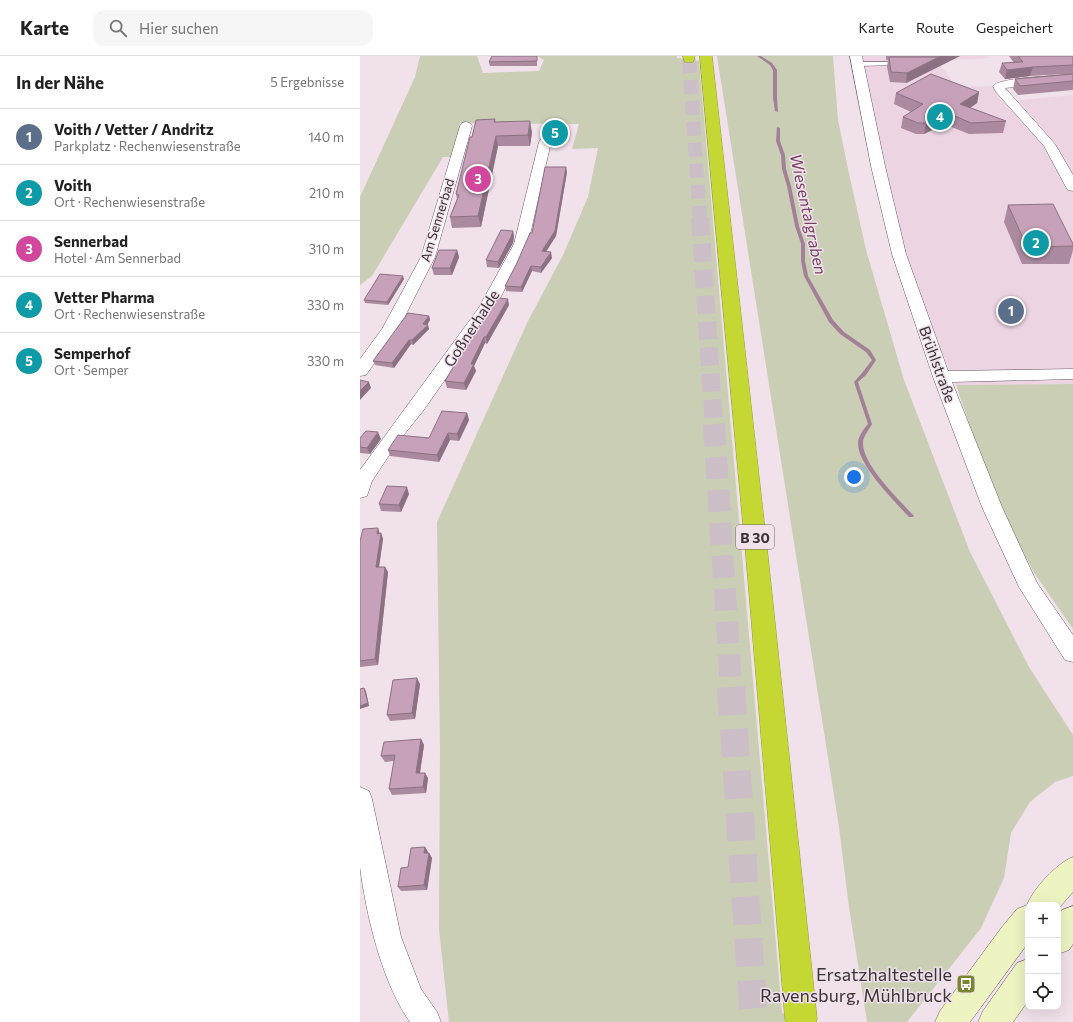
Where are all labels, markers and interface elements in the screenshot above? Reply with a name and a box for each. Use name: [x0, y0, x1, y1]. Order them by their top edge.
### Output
search box: [93, 10, 373, 46]
text: Karte: [20, 16, 69, 39]
icon: search: [107, 17, 129, 39]
text: Hier suchen: [139, 19, 219, 37]
text: Karte: [859, 19, 894, 36]
text: Route: [916, 19, 954, 36]
text: Gespeichert: [976, 19, 1053, 36]
text: In der Nähe: [16, 72, 104, 93]
text: 5 Ergebnisse: [270, 74, 344, 90]
pin: 4: [927, 102, 953, 132]
pin: 5: [542, 118, 568, 148]
text: Voith / Vetter / Andritz: [54, 120, 214, 138]
text: 1: [26, 129, 32, 145]
text: 140 m: [308, 129, 344, 145]
text: Parkplatz · Rechenwiesenstraße: [54, 138, 241, 154]
water label: Wiesentalgraben: [787, 152, 831, 276]
pin: 3: [465, 164, 491, 194]
text: Voith: [54, 176, 92, 194]
street label: Am Sennerbad: [417, 176, 457, 264]
text: 2: [25, 185, 33, 201]
text: 210 m: [309, 185, 344, 201]
text: Ort · Rechenwiesenstraße: [54, 194, 205, 210]
pin: 2: [1023, 228, 1049, 258]
text: Sennerbad: [54, 232, 128, 250]
text: 3: [25, 241, 33, 257]
text: 310 m: [309, 241, 344, 257]
text: Hotel · Am Sennerbad: [54, 250, 181, 266]
street label: Goßnerhalde: [439, 286, 503, 370]
text: Vetter Pharma: [54, 288, 155, 306]
pin: 1: [998, 296, 1024, 326]
text: 4: [25, 297, 33, 313]
text: 330 m: [307, 297, 344, 313]
text: Ort · Rechenwiesenstraße: [54, 306, 205, 322]
street label: Brühlstraße: [916, 323, 960, 405]
text: Semperhof: [54, 344, 131, 362]
text: 5: [25, 353, 33, 369]
text: 330 m: [307, 353, 344, 369]
text: Ort · Semper: [54, 362, 129, 378]
your location: [844, 467, 864, 487]
road number: B 30: [736, 525, 774, 549]
map controls: [1025, 902, 1061, 1010]
button: +: [1025, 902, 1061, 938]
button: −: [1025, 938, 1061, 974]
place label: Ersatzhaltestelle Ravensburg, Mühlbruck: [760, 963, 952, 1006]
bus stop icon: Ersatzhaltestelle Ravensburg, Mühlbruck: [955, 973, 977, 995]
button: locate: [1025, 974, 1061, 1010]

